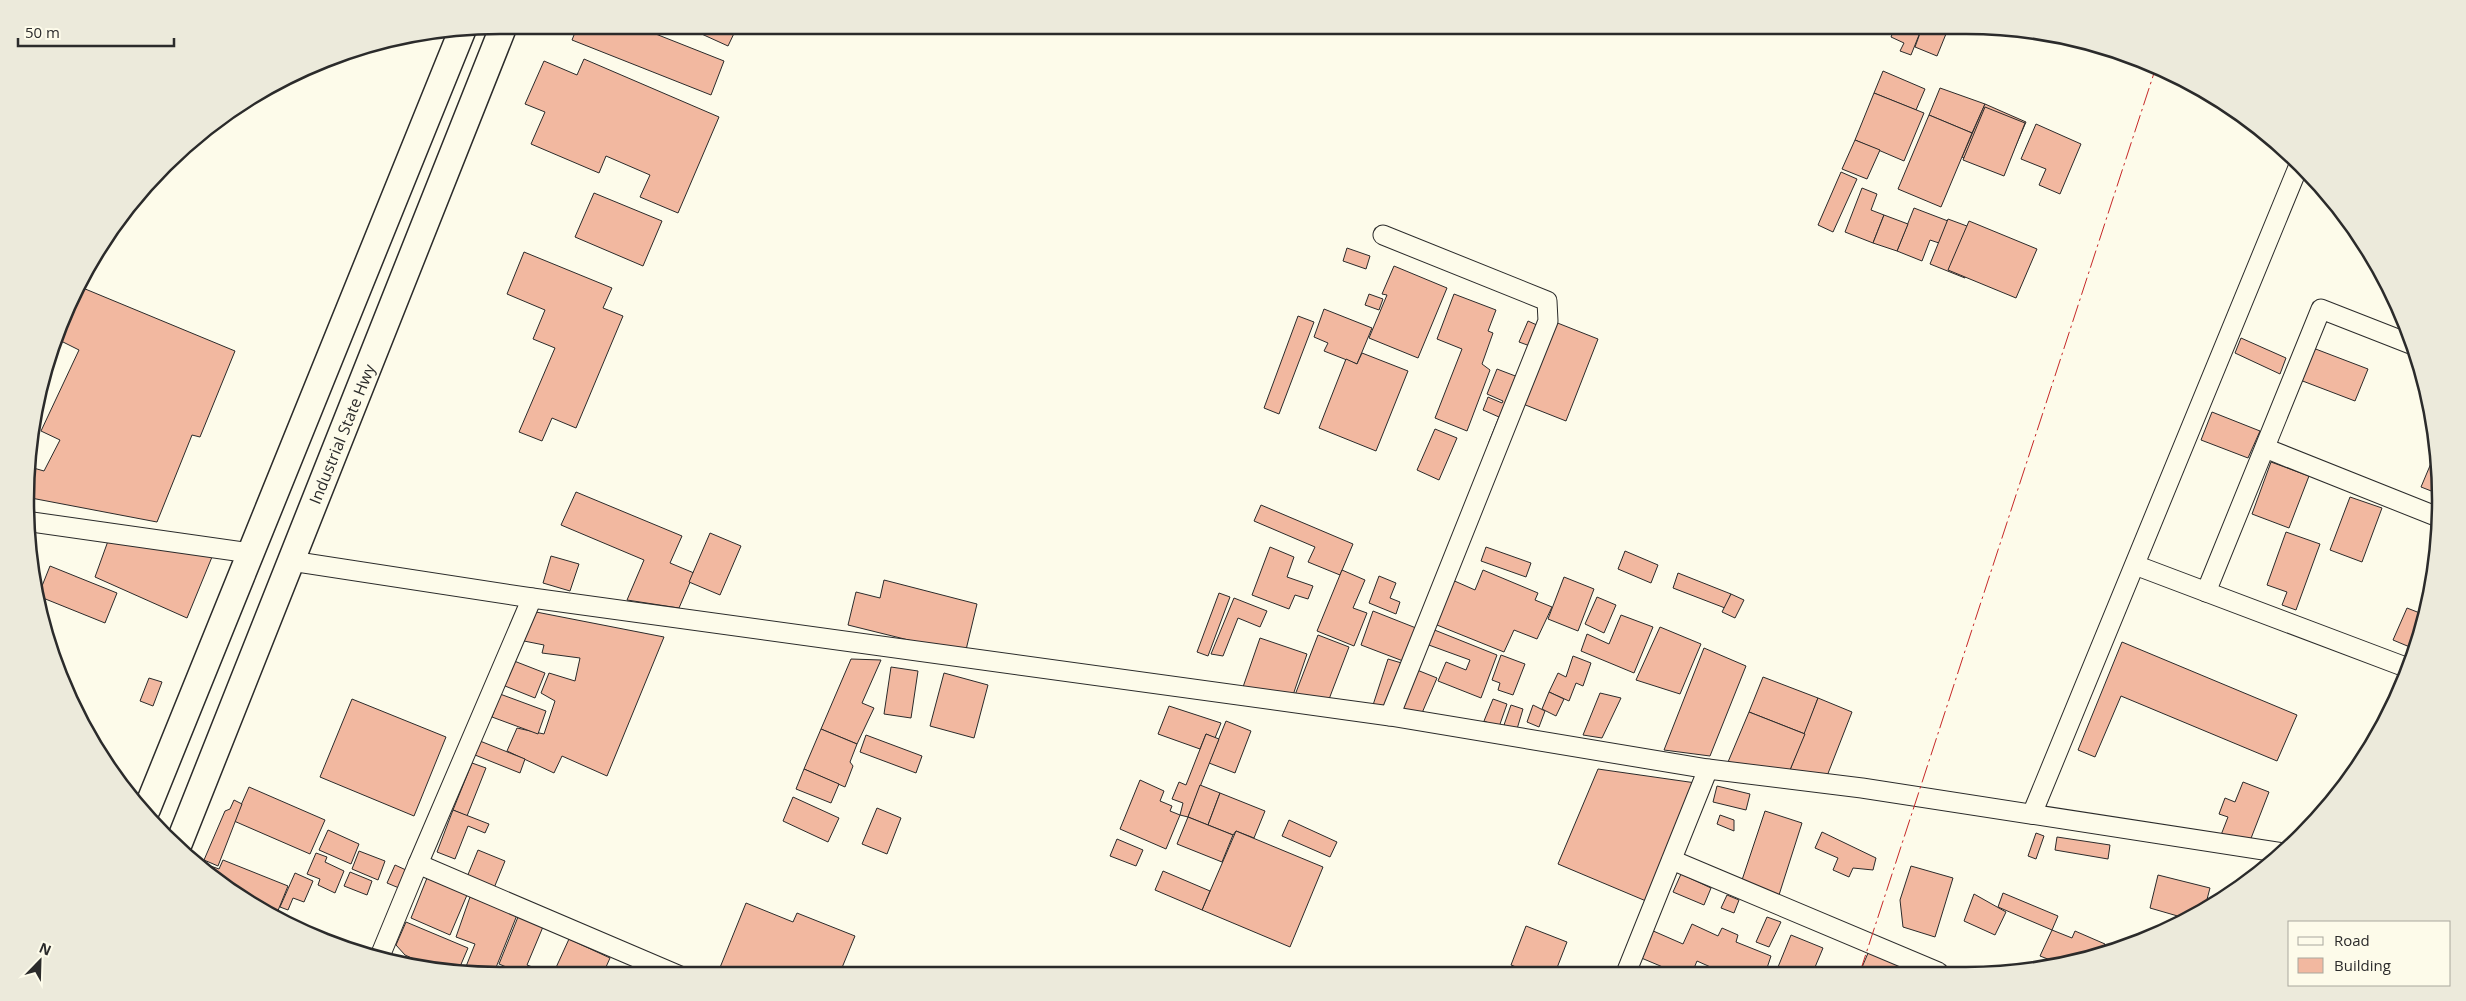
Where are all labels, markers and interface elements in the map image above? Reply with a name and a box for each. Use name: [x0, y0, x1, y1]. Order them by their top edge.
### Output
scale bar: [18, 15, 174, 47]
text: 50 m: [25, 22, 60, 42]
street label: Industrial State Hwy: [304, 360, 381, 507]
legend: [2288, 921, 2451, 986]
text: Road: [2334, 930, 2370, 950]
north arrow: [15, 936, 65, 986]
text: N: [36, 938, 54, 960]
text: Building: [2334, 955, 2391, 975]

